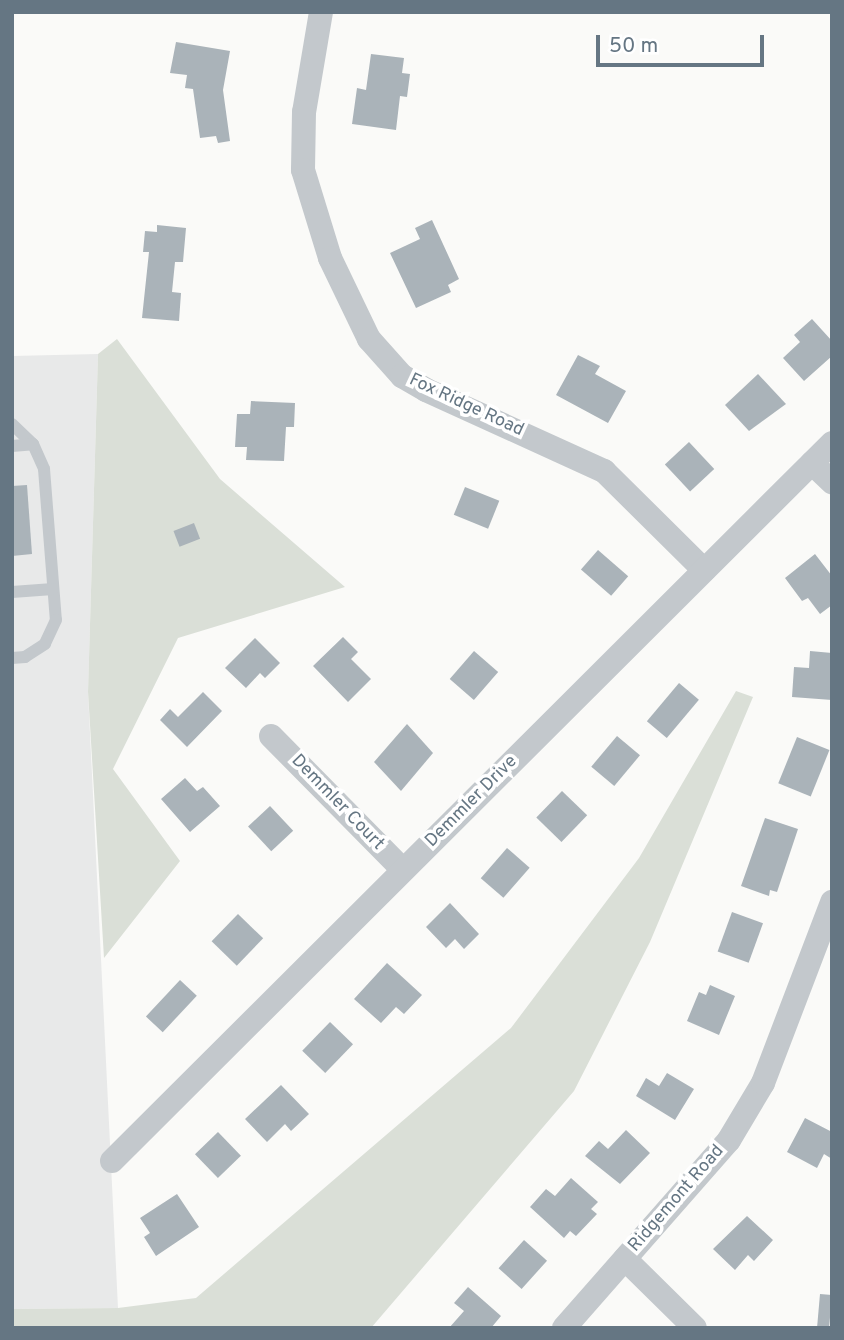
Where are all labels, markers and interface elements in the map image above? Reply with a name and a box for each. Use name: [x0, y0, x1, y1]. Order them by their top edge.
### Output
scale bar: [599, 21, 767, 65]
text: 50 m: [609, 33, 658, 60]
street label: Fox Ridge Road: [405, 370, 527, 442]
street label: Demmler Court: [286, 751, 388, 855]
street label: Demmler Drive: [422, 752, 522, 852]
street label: Ridgemont Road: [625, 1141, 729, 1257]

